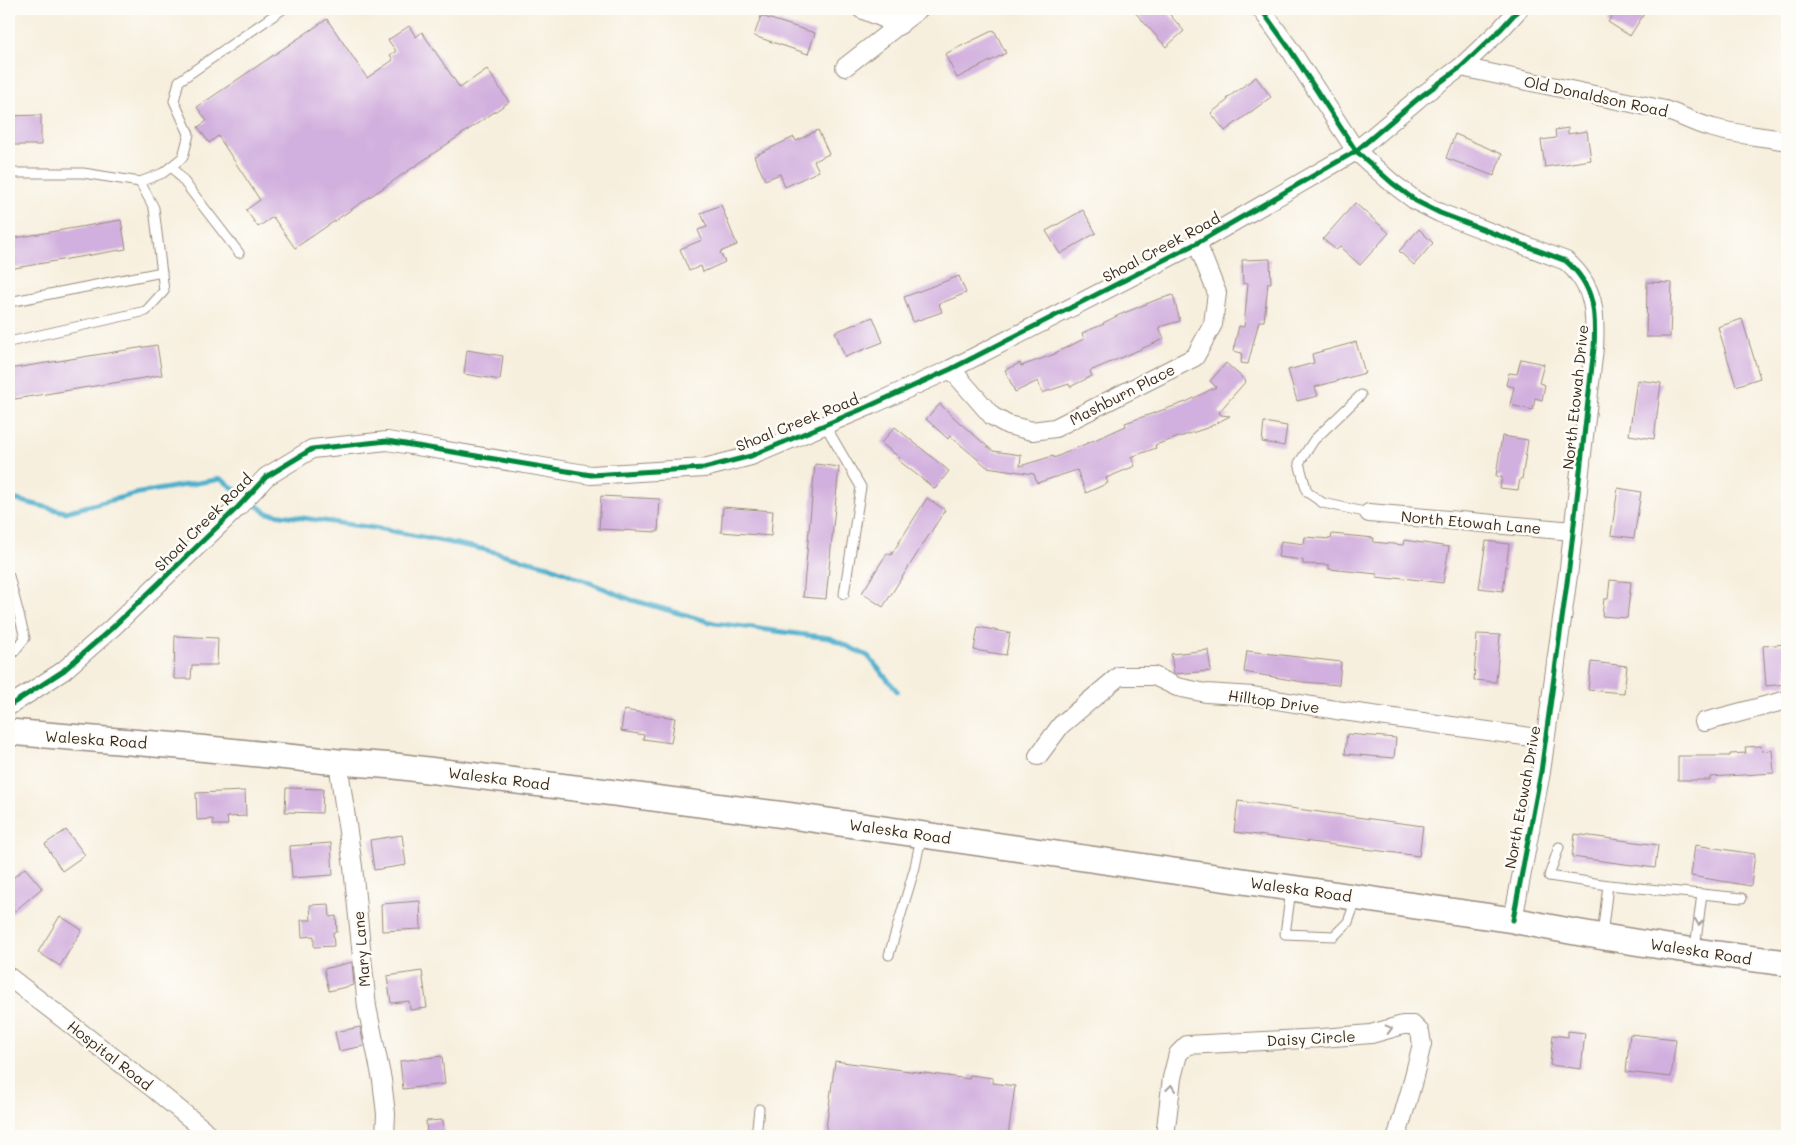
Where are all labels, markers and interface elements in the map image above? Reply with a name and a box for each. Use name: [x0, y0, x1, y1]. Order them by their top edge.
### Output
street label: Old Donaldson Road: [1522, 71, 1670, 121]
street label: Shoal Creek Road: [1099, 208, 1223, 286]
street label: North Etowah Drive: [1557, 324, 1593, 470]
street label: Mashburn Place: [1066, 359, 1178, 429]
street label: Shoal Creek Road: [733, 388, 861, 456]
street label: Shoal Creek Road: [150, 469, 256, 575]
street label: North Etowah Lane: [1400, 506, 1542, 538]
street label: Hilltop Drive: [1227, 685, 1321, 717]
street label: North Etowah Drive: [1500, 724, 1544, 870]
street label: Waleska Road: [44, 725, 148, 753]
street label: Waleska Road: [447, 762, 551, 794]
street label: Waleska Road: [848, 814, 952, 848]
street label: Waleska Road: [1249, 872, 1353, 906]
street label: Mary Lane: [348, 910, 374, 988]
one-way arrow: [1694, 919, 1705, 927]
street label: Waleska Road: [1649, 933, 1753, 969]
street label: Hospital Road: [63, 1016, 157, 1094]
one-way arrow: [1384, 1024, 1393, 1035]
street label: Daisy Circle: [1266, 1026, 1356, 1050]
one-way arrow: [1165, 1084, 1176, 1092]

